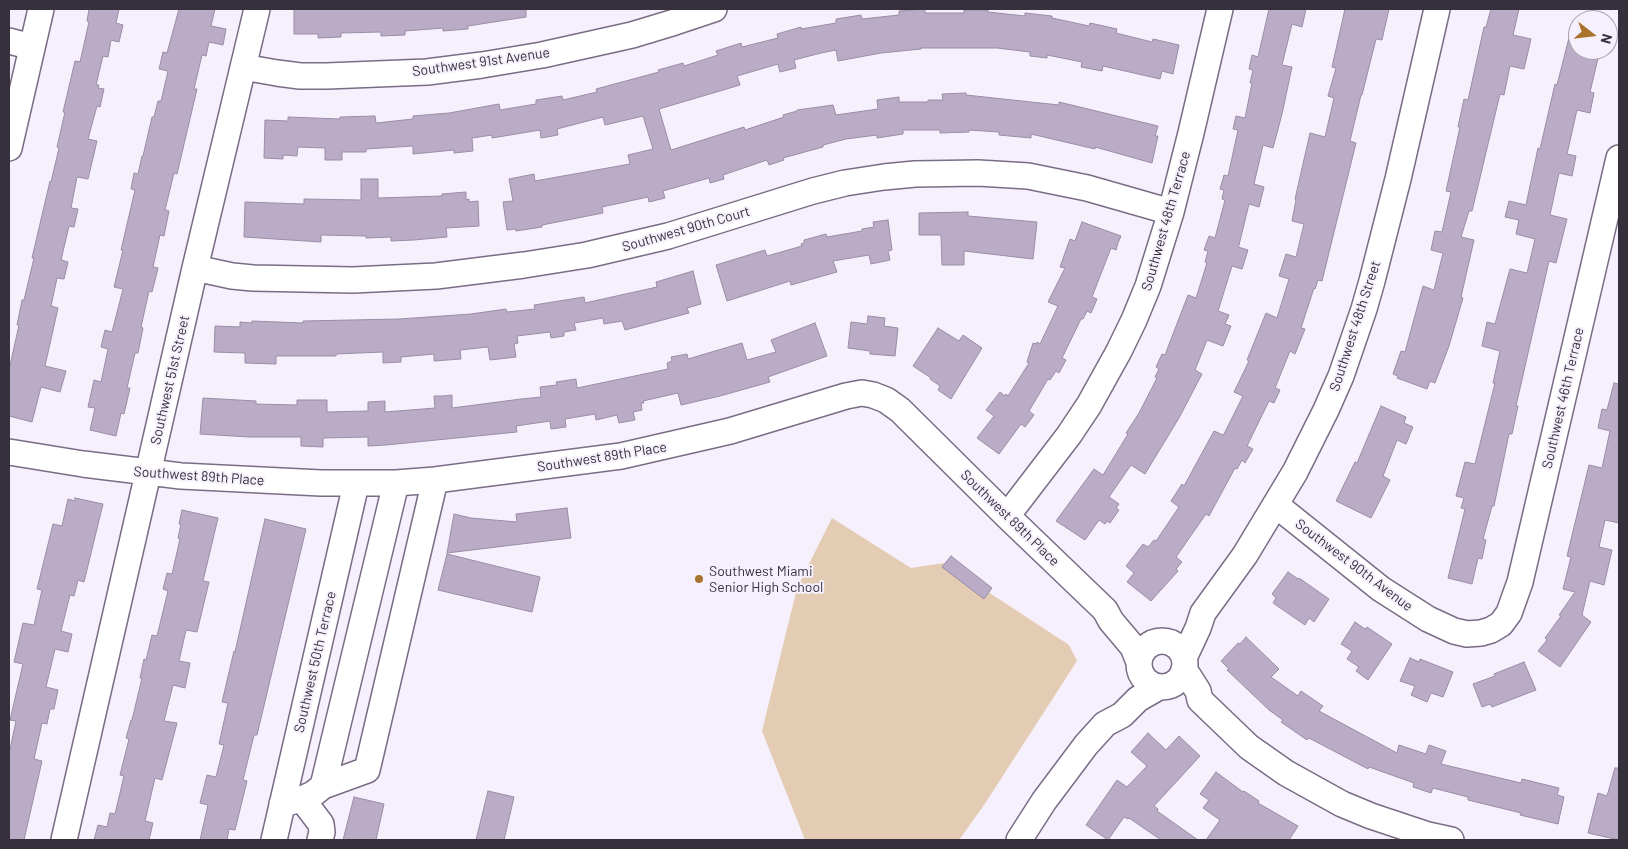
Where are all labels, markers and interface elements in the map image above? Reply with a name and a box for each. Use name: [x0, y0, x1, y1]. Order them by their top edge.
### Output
north arrow: [1568, 10, 1618, 60]
text: N: [1597, 32, 1616, 46]
street label: Southwest 91st Avenue: [411, 44, 551, 80]
street label: Southwest 48th Terrace: [1138, 149, 1194, 293]
street label: Southwest 90th Court: [620, 203, 752, 255]
street label: Southwest 48th Street: [1326, 259, 1384, 393]
street label: Southwest 51st Street: [147, 314, 193, 446]
street label: Southwest 46th Terrace: [1539, 326, 1587, 470]
street label: Southwest 89th Place: [536, 438, 668, 476]
street label: Southwest 89th Place: [133, 463, 265, 489]
street label: Southwest 89th Place: [957, 466, 1063, 570]
street label: Southwest 90th Avenue: [1292, 515, 1416, 615]
place label: Southwest Miami Senior High School: [709, 563, 823, 596]
marker: Southwest Miami Senior High School: [693, 573, 705, 585]
street label: Southwest 50th Terrace: [291, 590, 339, 734]

